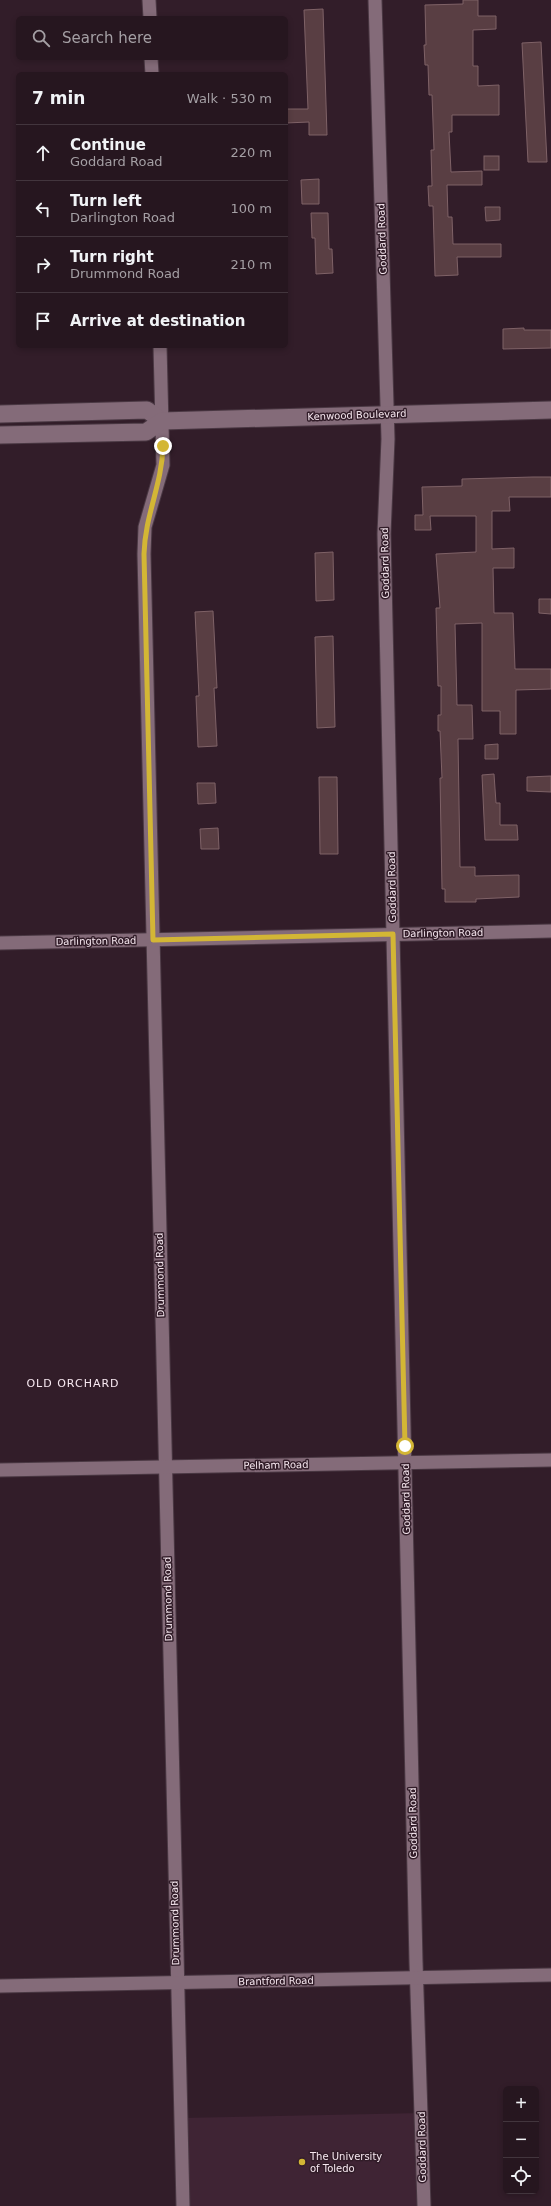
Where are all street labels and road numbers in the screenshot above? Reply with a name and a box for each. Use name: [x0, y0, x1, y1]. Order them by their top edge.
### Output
street label: Goddard Road: [375, 203, 389, 275]
street label: Kenwood Boulevard: [307, 408, 407, 422]
street label: Goddard Road: [379, 527, 391, 599]
street label: Goddard Road: [386, 851, 398, 923]
street label: Darlington Road: [402, 927, 484, 939]
street label: Darlington Road: [55, 935, 137, 947]
street label: Drummond Road: [154, 1233, 166, 1317]
street label: Pelham Road: [243, 1459, 309, 1471]
street label: Goddard Road: [400, 1463, 412, 1535]
street label: Drummond Road: [162, 1557, 174, 1641]
street label: Goddard Road: [407, 1787, 419, 1859]
street label: Drummond Road: [169, 1881, 181, 1965]
street label: Brantford Road: [238, 1975, 314, 1987]
street label: Goddard Road: [416, 2111, 428, 2183]

